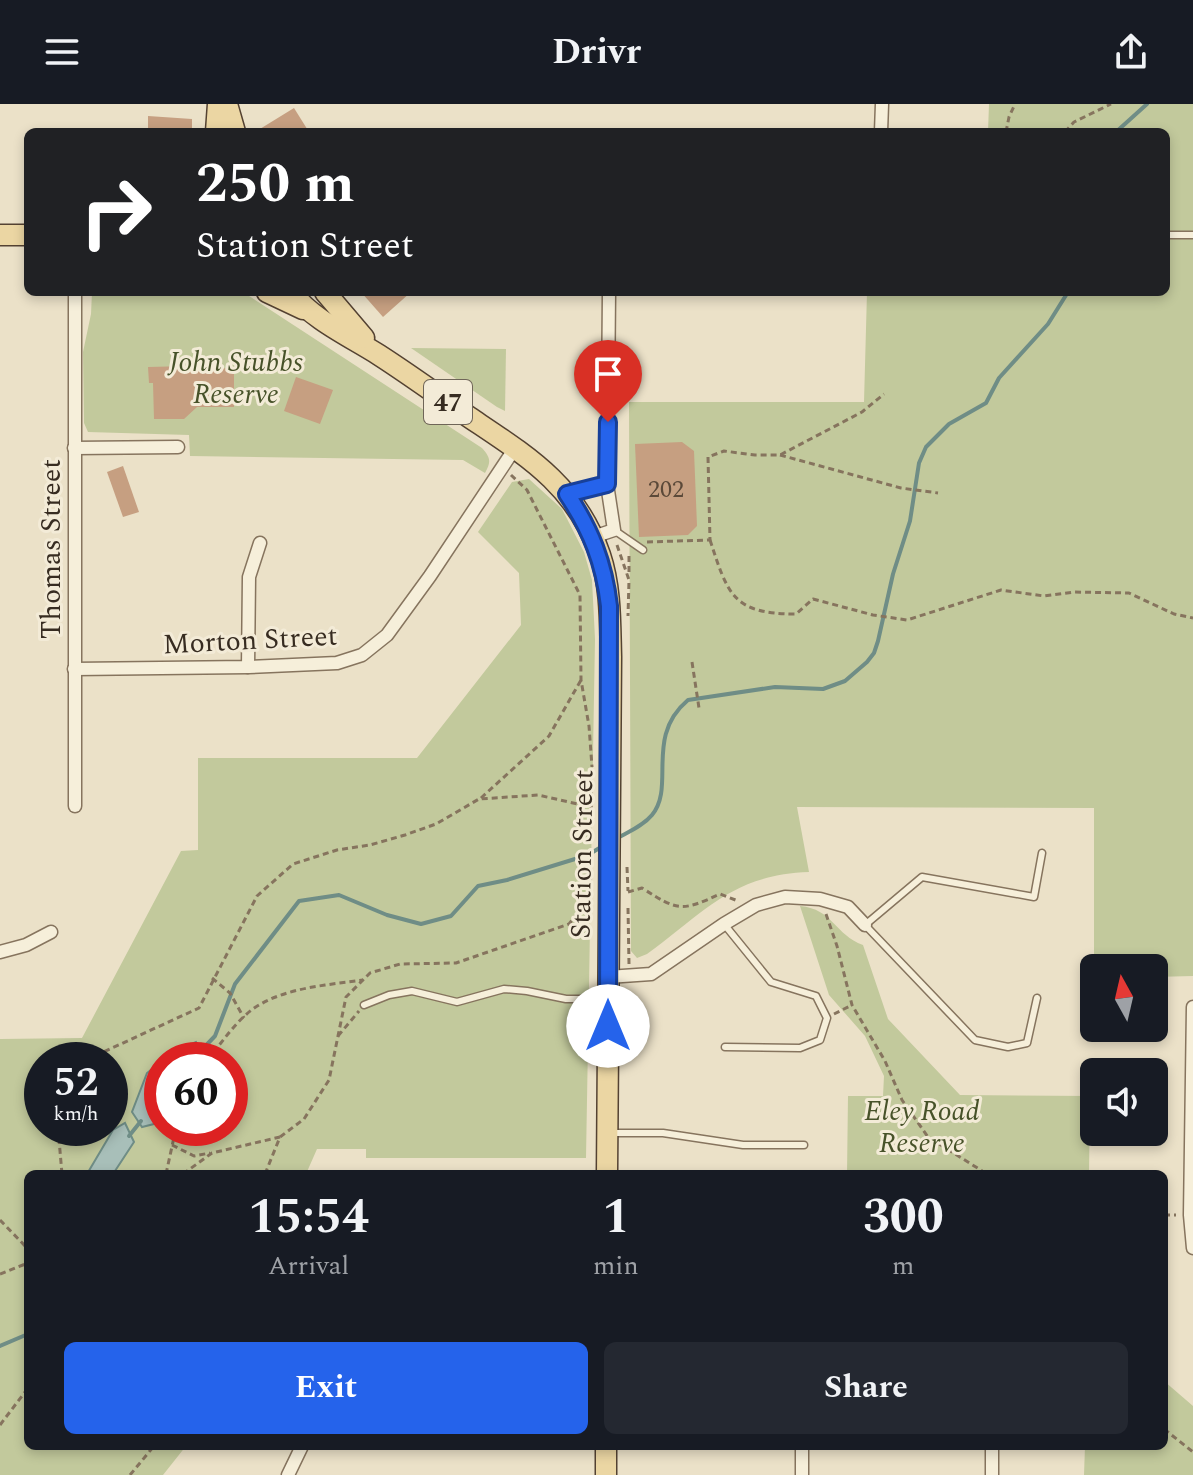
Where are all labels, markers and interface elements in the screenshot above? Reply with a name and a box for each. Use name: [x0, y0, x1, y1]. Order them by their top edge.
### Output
text: Drivr: [552, 25, 641, 80]
icon: menu: [40, 30, 84, 74]
icon: share: [1109, 30, 1153, 74]
text: 250 m: [196, 142, 355, 227]
icon: right: [64, 160, 168, 264]
text: Station Street: [196, 219, 414, 274]
pin: [574, 340, 642, 422]
park label: John Stubbs Reserve: [167, 341, 303, 416]
icon: arrive: [586, 352, 630, 396]
road number: 47: [424, 380, 472, 424]
street label: Thomas Street: [30, 459, 73, 639]
house number: 202: [648, 472, 684, 508]
street label: Morton Street: [162, 614, 339, 667]
street label: Station Street: [560, 769, 605, 939]
north arrow: [1080, 954, 1168, 1042]
map controls: [1080, 954, 1168, 1146]
position arrow: [566, 984, 650, 1068]
speed limit sign: 60: [144, 1042, 248, 1146]
text: 52: [54, 1053, 98, 1114]
button: sound: [1080, 1058, 1168, 1146]
park label: Eley Road Reserve: [864, 1090, 980, 1165]
text: km/h: [54, 1099, 99, 1129]
text: 15:54: [248, 1181, 369, 1254]
text: 1: [602, 1181, 629, 1254]
text: 300: [863, 1181, 944, 1254]
text: Arrival: [268, 1246, 349, 1286]
text: min: [593, 1246, 639, 1286]
text: m: [892, 1246, 914, 1286]
button: Exit: [64, 1342, 588, 1434]
button: Share: [604, 1342, 1128, 1434]

